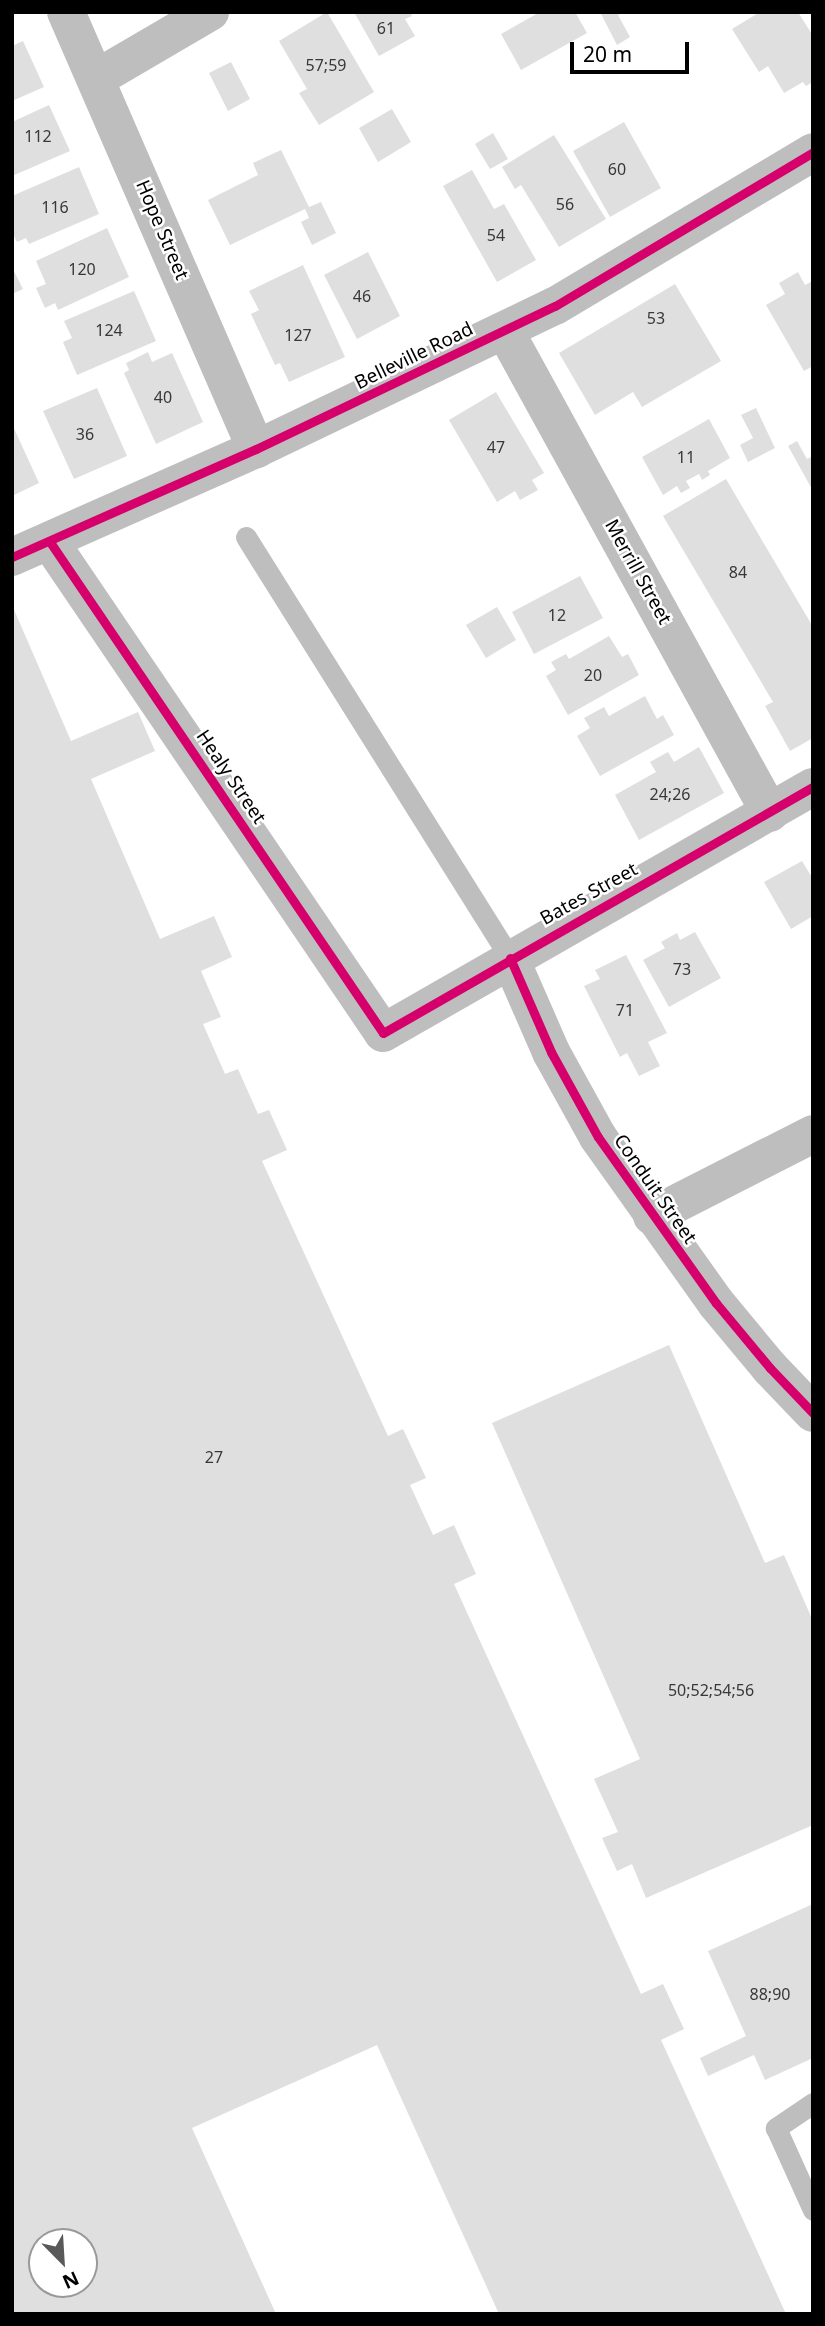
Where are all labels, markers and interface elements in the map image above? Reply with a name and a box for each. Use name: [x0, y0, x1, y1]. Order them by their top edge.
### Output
house number: 61: [377, 18, 395, 38]
scale bar: [573, 28, 692, 72]
text: 20 m: [583, 40, 632, 68]
house number: 57;59: [306, 55, 346, 75]
house number: 112: [24, 126, 52, 146]
house number: 60: [608, 159, 626, 179]
street label: Hope Street: [131, 177, 193, 283]
house number: 56: [556, 194, 574, 214]
house number: 116: [41, 197, 69, 217]
house number: 54: [487, 225, 505, 245]
house number: 120: [68, 259, 96, 279]
house number: 46: [353, 286, 371, 306]
house number: 53: [647, 308, 665, 328]
street label: Belleville Road: [351, 318, 477, 394]
house number: 124: [95, 320, 123, 340]
house number: 127: [284, 325, 312, 345]
house number: 40: [154, 387, 172, 407]
house number: 36: [76, 424, 94, 444]
house number: 47: [487, 437, 505, 457]
house number: 11: [677, 447, 695, 467]
street label: Merrill Street: [600, 516, 676, 628]
house number: 84: [729, 562, 747, 582]
house number: 12: [548, 605, 566, 625]
house number: 20: [584, 665, 602, 685]
street label: Healy Street: [191, 726, 271, 828]
house number: 24;26: [650, 784, 690, 804]
street label: Bates Street: [536, 858, 642, 930]
house number: 73: [673, 959, 691, 979]
house number: 71: [616, 1000, 634, 1020]
street label: Conduit Street: [609, 1130, 701, 1248]
house number: 27: [205, 1447, 223, 1467]
house number: 50;52;54;56: [668, 1680, 754, 1700]
house number: 88;90: [750, 1984, 790, 2004]
north arrow: [28, 2228, 98, 2298]
text: N: [58, 2265, 83, 2295]

